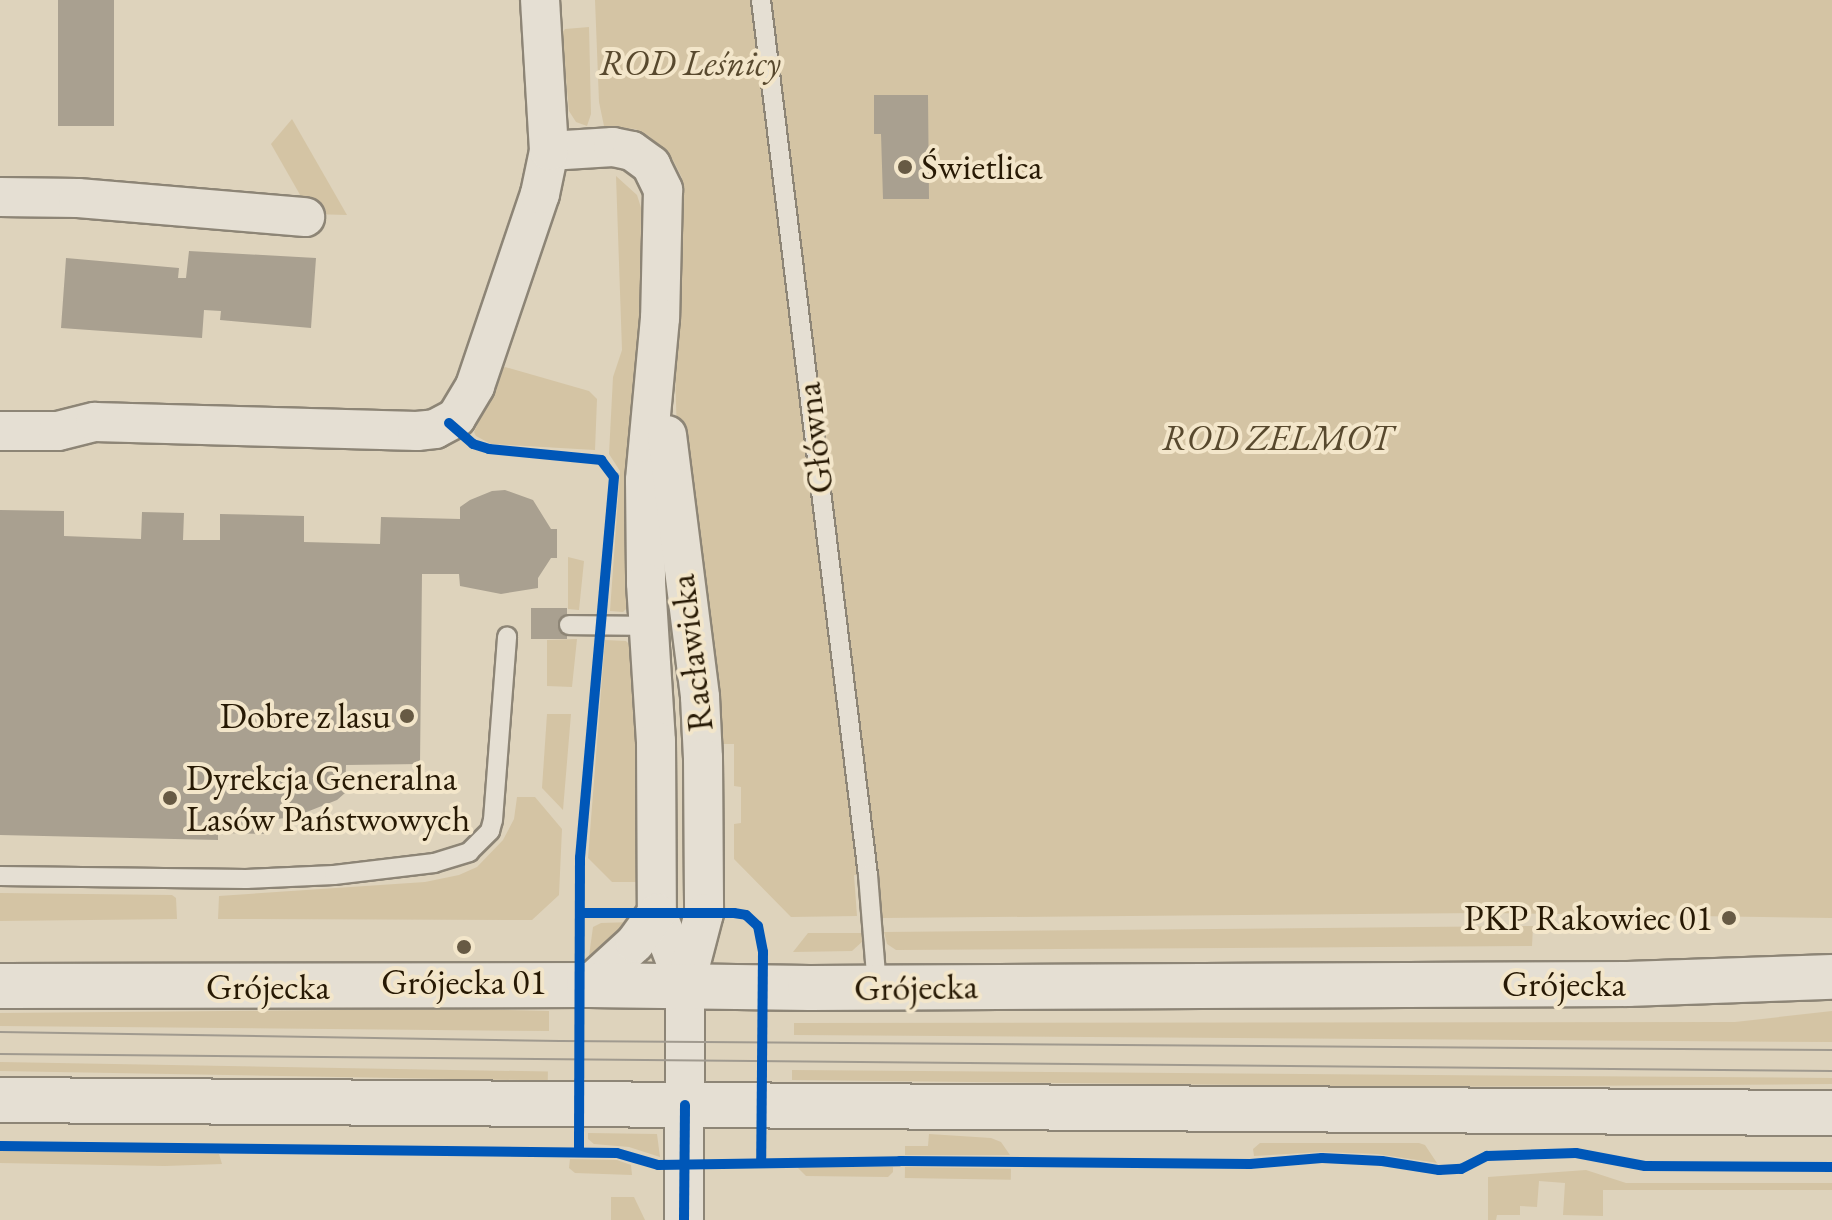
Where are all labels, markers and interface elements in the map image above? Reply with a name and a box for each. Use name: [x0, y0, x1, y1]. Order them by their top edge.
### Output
park label: ROD Leśnicy: [599, 41, 781, 85]
place label: Świetlica: [921, 145, 1042, 189]
marker: Świetlica: [896, 158, 914, 176]
street label: Główna: [786, 380, 842, 496]
park label: ROD ZELMOT: [1162, 416, 1392, 460]
street label: Racławicka: [660, 572, 722, 734]
place label: Dobre z lasu: [220, 694, 391, 738]
marker: Dobre z lasu: [398, 707, 416, 725]
place label: Dyrekcja Generalna Lasów Państwowych: [186, 755, 470, 840]
marker: Dyrekcja Generalna Lasów Państwowych: [161, 789, 179, 807]
place label: PKP Rakowiec 01: [1464, 896, 1713, 940]
marker: PKP Rakowiec 01: [1720, 909, 1738, 927]
marker: Grójecka 01: [455, 938, 473, 956]
place label: Grójecka 01: [381, 960, 547, 1004]
street label: Grójecka: [1502, 962, 1626, 1006]
street label: Grójecka: [854, 964, 978, 1010]
street label: Grójecka: [206, 965, 330, 1009]

